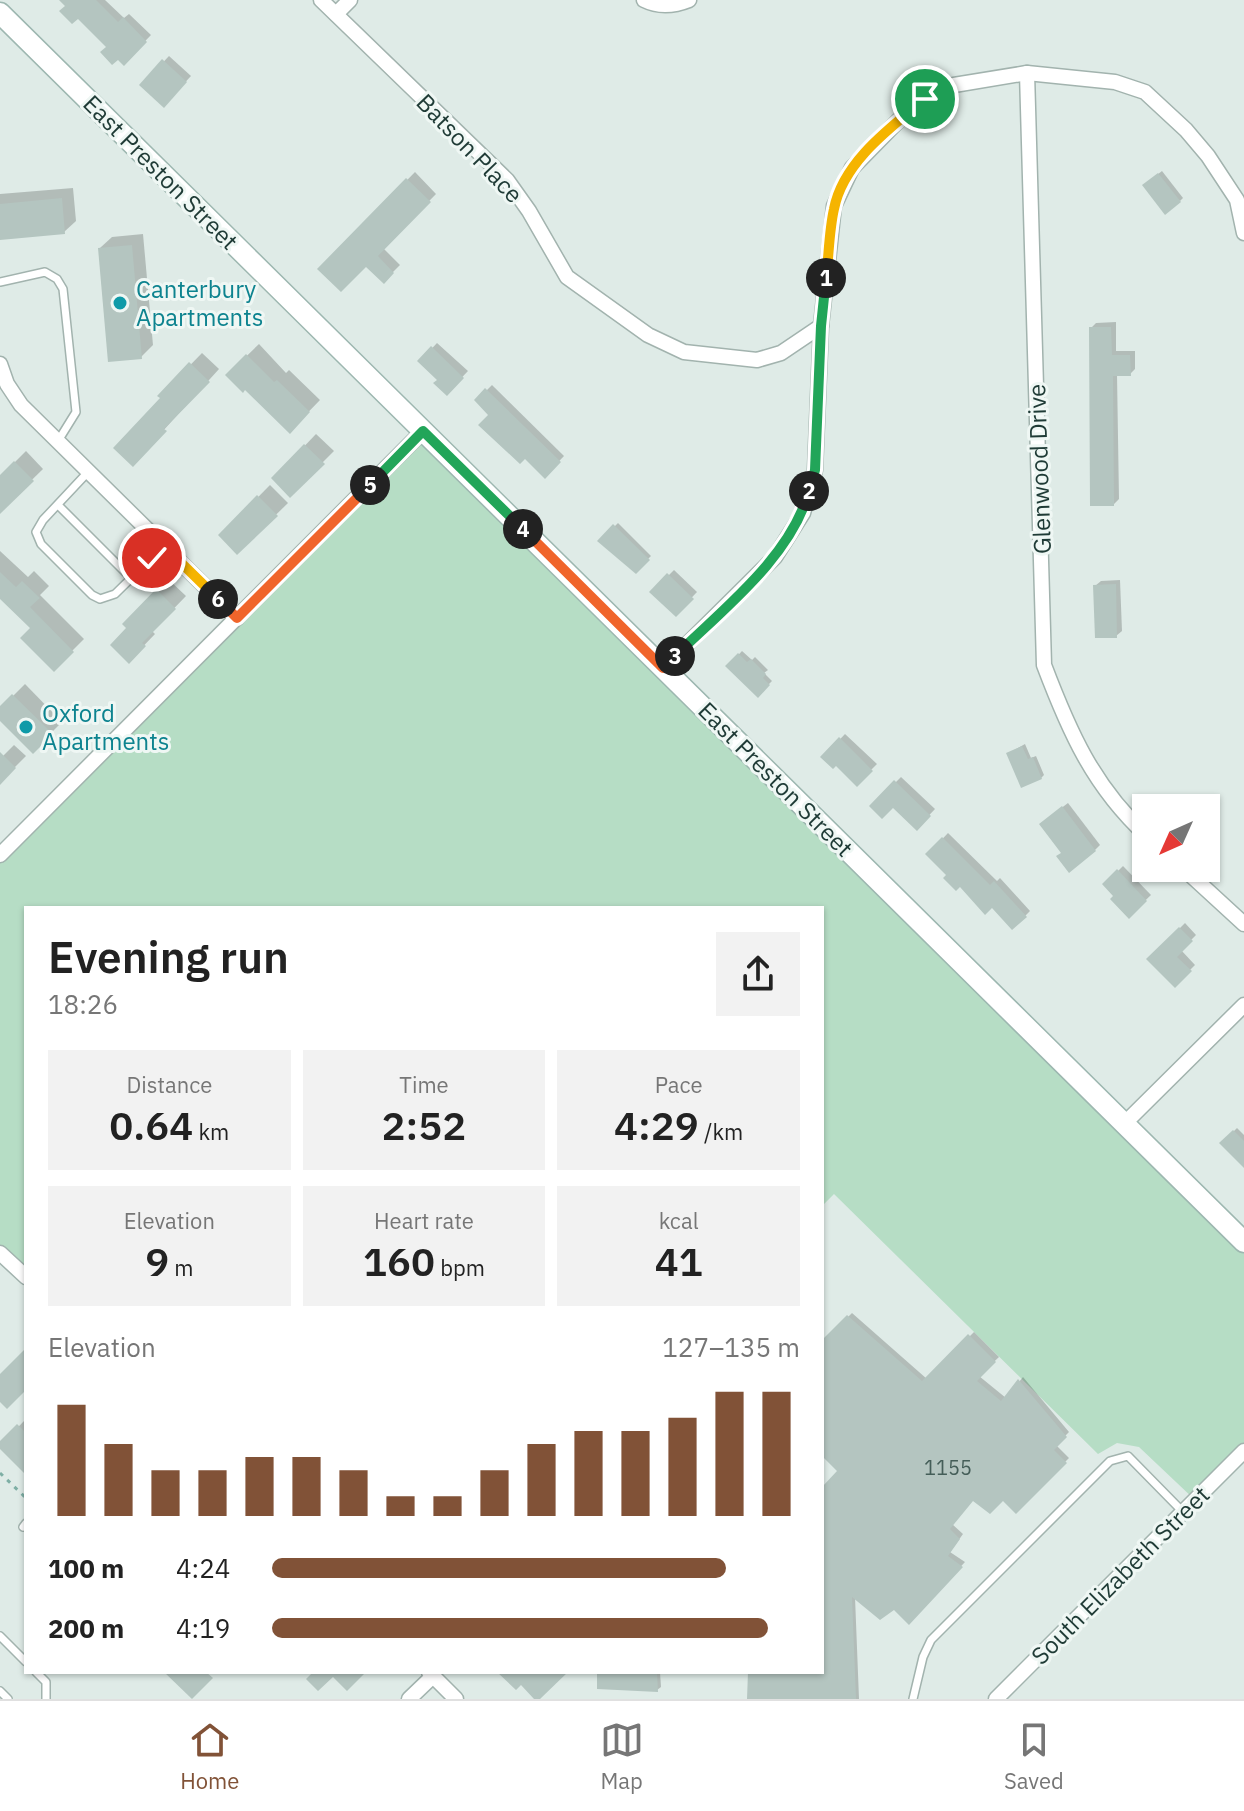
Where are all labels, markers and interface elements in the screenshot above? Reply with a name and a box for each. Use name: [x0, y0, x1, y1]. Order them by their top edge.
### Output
pin: [891, 65, 959, 133]
icon: arrive: [903, 77, 947, 121]
street label: Batson Place: [410, 86, 530, 210]
street label: East Preston Street: [77, 88, 245, 256]
pin: 1: [806, 258, 846, 298]
text: 1: [819, 263, 833, 292]
place label: Canterbury Apartments: [136, 273, 263, 333]
marker: Canterbury Apartments: [111, 294, 129, 312]
street label: Glenwood Drive: [1020, 383, 1058, 555]
pin: 5: [350, 465, 390, 505]
text: 5: [363, 470, 377, 499]
pin: 2: [789, 471, 829, 511]
text: 2: [802, 476, 816, 505]
pin: 4: [503, 509, 543, 549]
text: 4: [516, 514, 530, 543]
pin: [118, 524, 186, 592]
icon: check: [130, 536, 174, 580]
pin: 6: [198, 579, 238, 619]
text: 6: [211, 584, 225, 613]
pin: 3: [655, 636, 695, 676]
text: 3: [668, 641, 682, 670]
street label: East Preston Street: [692, 695, 860, 863]
place label: Oxford Apartments: [42, 697, 169, 757]
marker: Oxford Apartments: [17, 718, 35, 736]
north arrow: [1132, 794, 1220, 882]
map controls: [1132, 794, 1220, 882]
text: Evening run: [48, 928, 289, 985]
button: share: [716, 932, 800, 1016]
text: 18:26: [48, 987, 118, 1021]
text: Distance: [126, 1070, 212, 1099]
text: Time: [399, 1070, 449, 1099]
text: Pace: [655, 1070, 703, 1099]
text: 0.64: [109, 1099, 193, 1151]
text: 2:52: [382, 1099, 466, 1151]
text: 4:29: [614, 1099, 699, 1151]
text: km: [193, 1117, 229, 1146]
text: /km: [699, 1117, 743, 1146]
text: Elevation: [124, 1206, 215, 1235]
text: Heart rate: [374, 1206, 474, 1235]
text: kcal: [659, 1206, 699, 1235]
text: 9: [145, 1235, 169, 1287]
text: 160: [363, 1235, 435, 1287]
text: 41: [655, 1235, 703, 1287]
text: m: [169, 1253, 194, 1282]
text: bpm: [435, 1253, 485, 1282]
text: Elevation: [48, 1330, 156, 1364]
text: 127–135 m: [662, 1330, 800, 1364]
house number: 1155: [924, 1454, 972, 1481]
street label: South Elizabeth Street: [1024, 1479, 1216, 1671]
text: 100 m: [48, 1551, 124, 1585]
text: 4:24: [176, 1551, 230, 1585]
text: 200 m: [48, 1611, 124, 1645]
text: 4:19: [176, 1611, 230, 1645]
tab: Home: [180, 1718, 239, 1795]
tab: Map: [600, 1718, 644, 1795]
tab: Saved: [1004, 1718, 1064, 1795]

